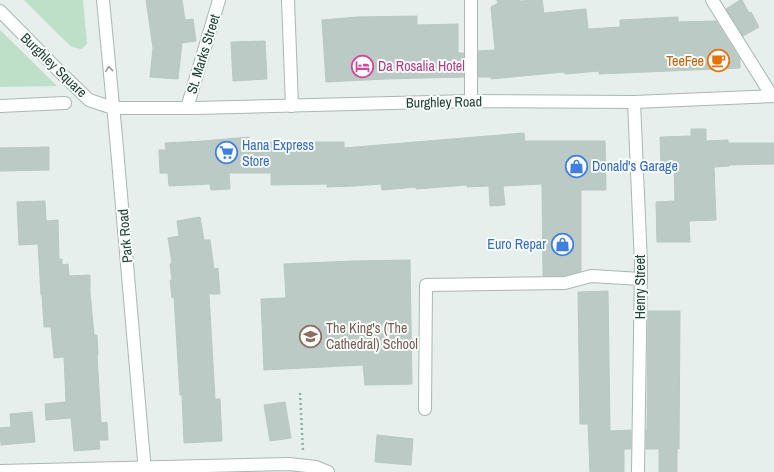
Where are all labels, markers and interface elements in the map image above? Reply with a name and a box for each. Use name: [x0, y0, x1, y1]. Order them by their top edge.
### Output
street label: St. Marks Street: [182, 12, 224, 96]
street label: Burghley Square: [17, 29, 91, 101]
cafe icon: TeeFee: [706, 48, 732, 74]
place label: TeeFee: [666, 52, 704, 70]
hotel icon: Da Rosalia Hotel: [349, 53, 375, 79]
place label: Da Rosalia Hotel: [378, 57, 465, 75]
one-way arrow: [105, 66, 114, 72]
street label: Burghley Road: [406, 92, 482, 112]
place label: Hana Express Store: [242, 136, 314, 170]
supermarket icon: Hana Express Store: [214, 140, 240, 166]
shop icon: Donald's Garage: [564, 153, 590, 179]
place label: Donald's Garage: [592, 157, 678, 175]
street label: Park Road: [114, 208, 136, 264]
shop icon: Euro Repar: [549, 231, 575, 257]
place label: Euro Repar: [487, 235, 546, 253]
street label: Henry Street: [631, 255, 649, 319]
place label: The King's (The Cathedral) School: [326, 319, 418, 353]
school or university icon: The King's (The Cathedral) School: [297, 323, 323, 349]

